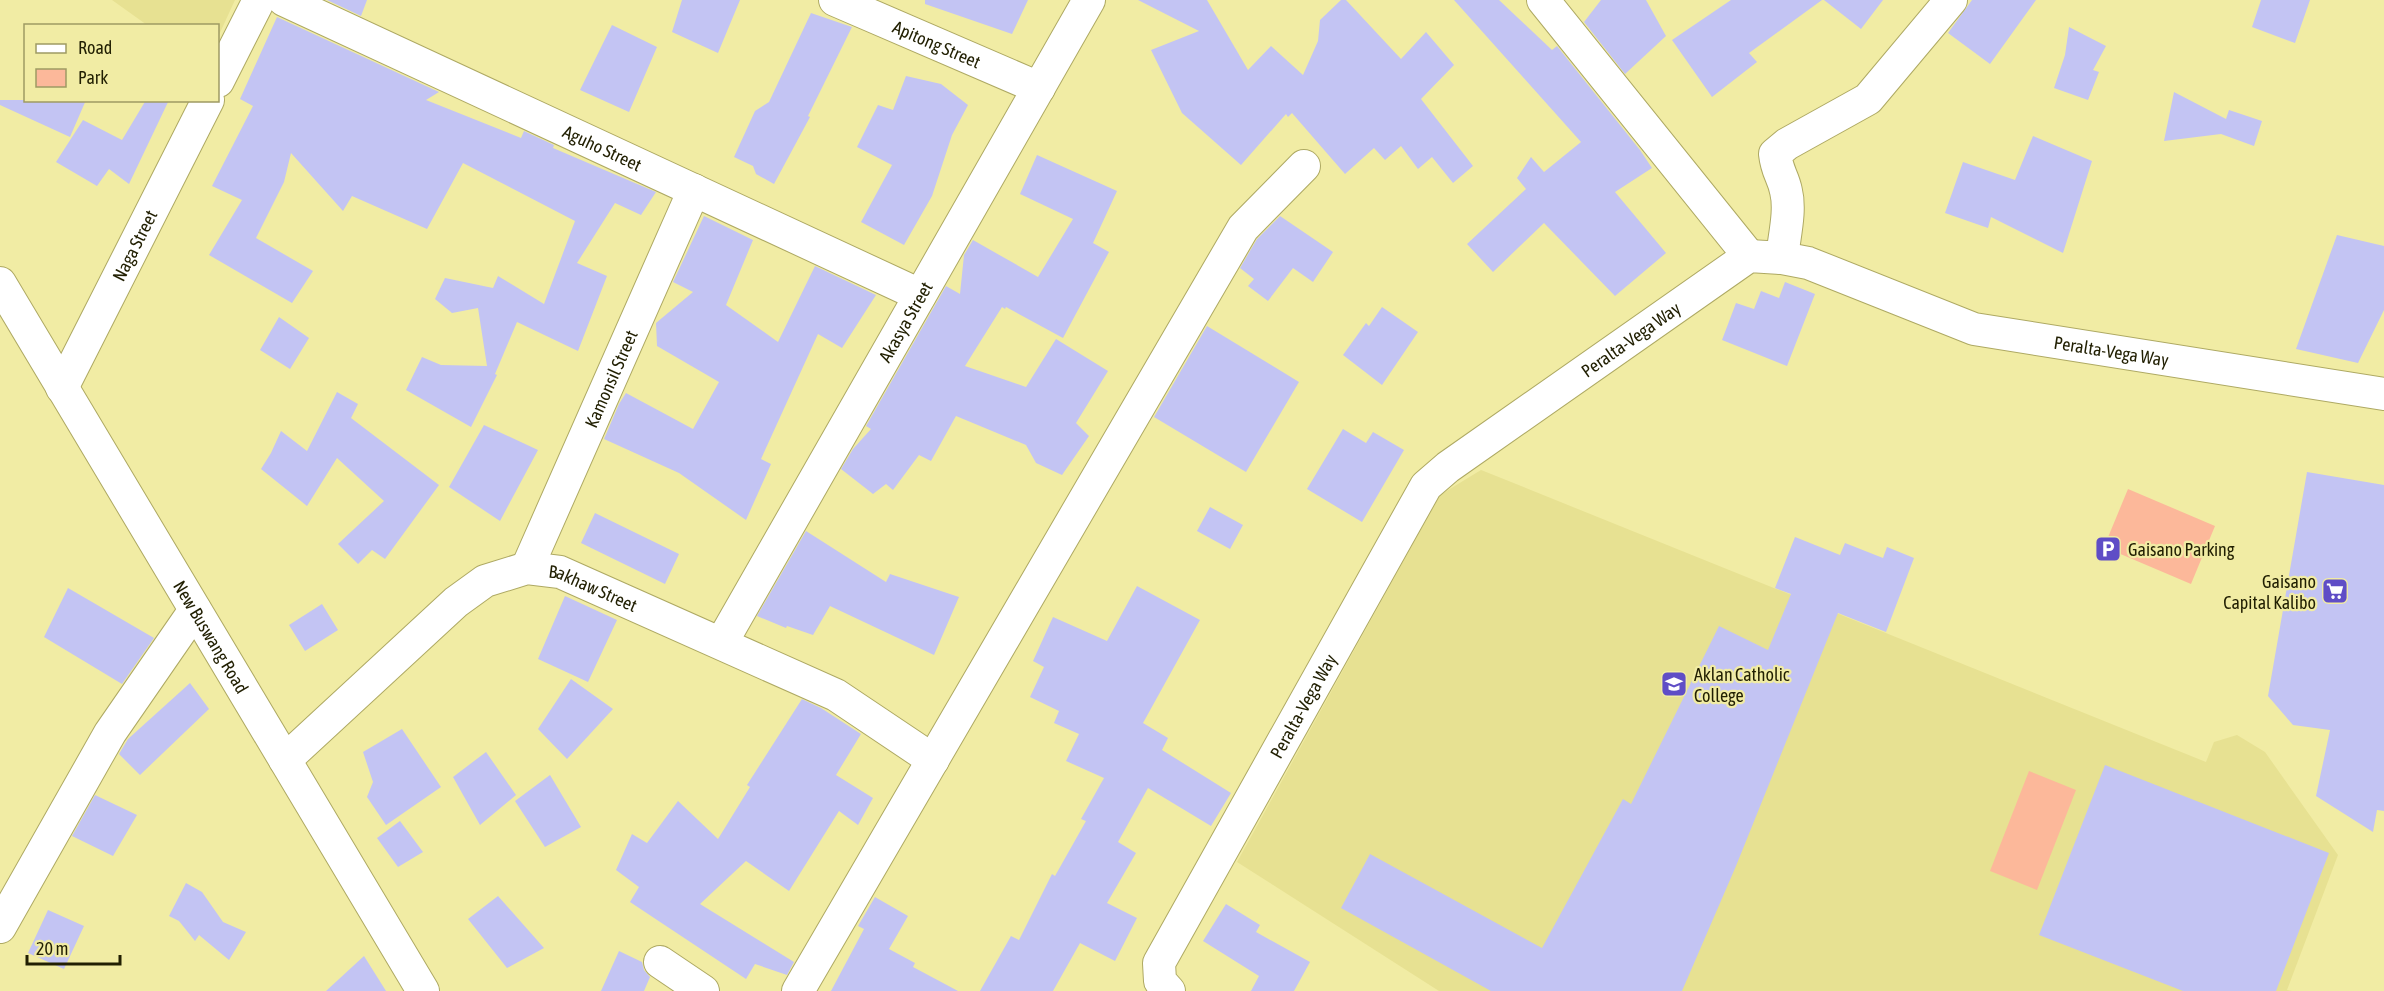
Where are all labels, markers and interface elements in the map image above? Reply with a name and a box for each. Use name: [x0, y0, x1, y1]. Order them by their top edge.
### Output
street label: Apitong Street: [890, 16, 984, 72]
legend: [24, 24, 219, 102]
text: Road: [78, 37, 112, 58]
text: Park: [78, 67, 108, 88]
street label: Aguho Street: [560, 120, 645, 175]
street label: Naga Street: [108, 206, 161, 284]
street label: Akasya Street: [874, 278, 936, 366]
street label: Peralta-Vega Way: [1577, 297, 1684, 381]
street label: Kamonsil Street: [580, 327, 641, 431]
street label: Peralta-Vega Way: [2052, 331, 2170, 370]
parking icon: Gaisano Parking: [2093, 534, 2123, 564]
place label: Gaisano Parking: [2128, 539, 2235, 560]
street label: Bakhaw Street: [548, 560, 641, 616]
place label: Gaisano Capital Kalibo: [2223, 571, 2316, 613]
street label: New Buswang Road: [170, 576, 253, 697]
supermarket icon: Gaisano Capital Kalibo: [2320, 576, 2350, 606]
street label: Peralta-Vega Way: [1265, 650, 1340, 762]
place label: Aklan Catholic College: [1694, 664, 1790, 706]
school or university icon: Aklan Catholic College: [1659, 669, 1689, 699]
scale bar: [27, 928, 120, 966]
text: 20 m: [36, 938, 68, 959]

